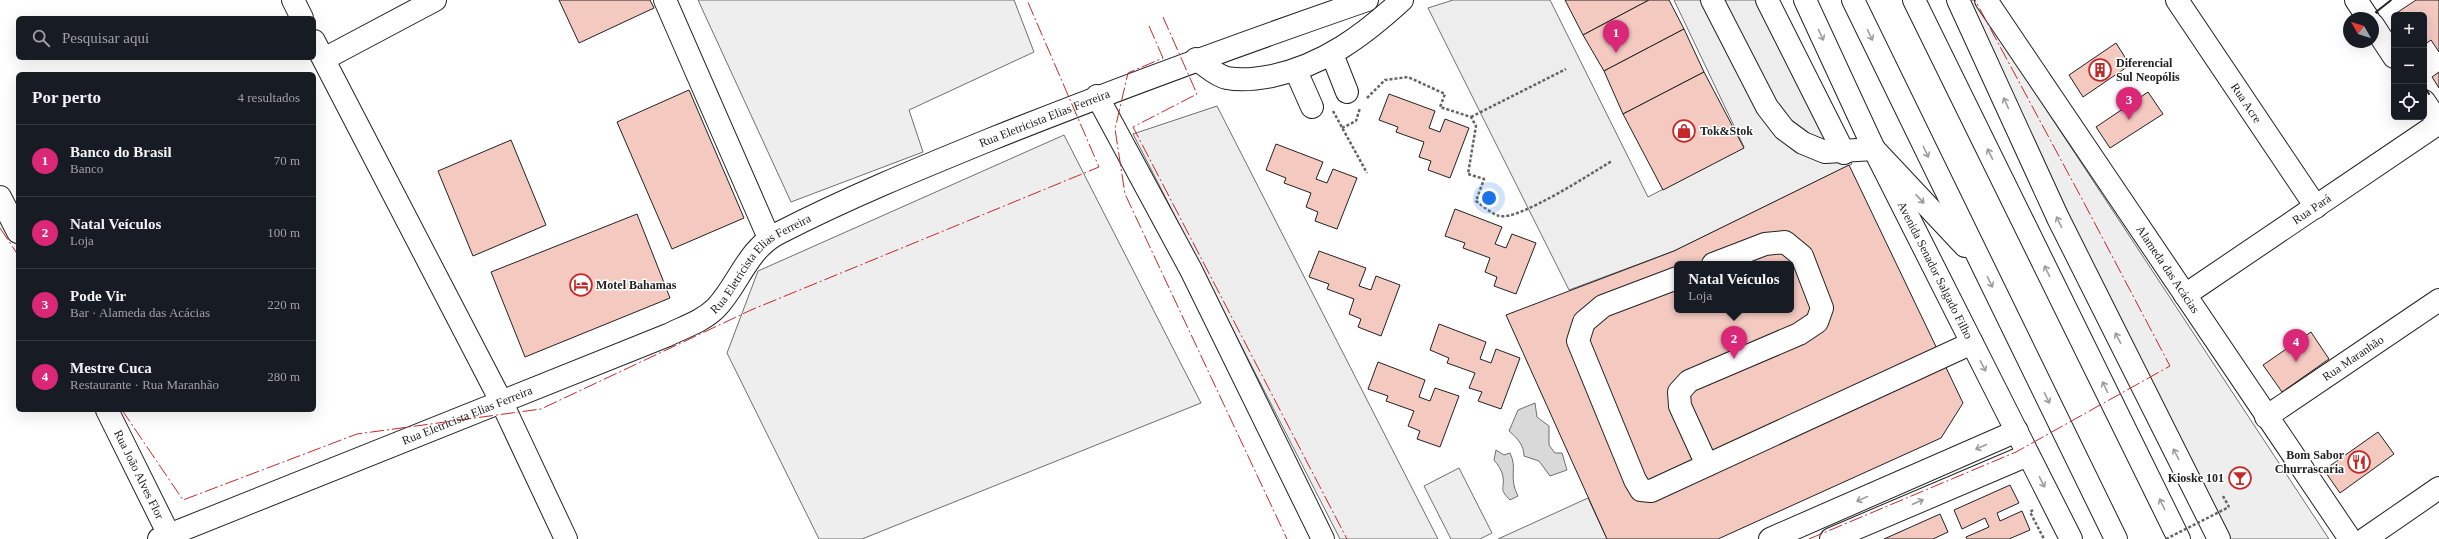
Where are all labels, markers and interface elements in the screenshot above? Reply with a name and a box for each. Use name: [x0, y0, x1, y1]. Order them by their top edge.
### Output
north arrow: [2343, 12, 2379, 48]
map controls: [2391, 12, 2427, 120]
button: +: [2391, 12, 2427, 48]
search box: [16, 16, 316, 60]
pin: 1: [1603, 20, 1629, 53]
icon: search: [30, 27, 52, 49]
one-way arrow: [1818, 29, 1825, 41]
one-way arrow: [1867, 29, 1874, 41]
text: Pesquisar aqui: [62, 30, 149, 46]
button: −: [2391, 48, 2427, 84]
place label: Diferencial Sul Neopólis: [2116, 56, 2180, 84]
building icon: Diferencial Sul Neopólis: [2087, 57, 2113, 83]
street label: Rua Acre: [2228, 80, 2264, 126]
button: locate: [2391, 84, 2427, 120]
street label: Rua Eletricista Elias Ferreira: [977, 86, 1112, 150]
pin: 3: [2116, 87, 2142, 120]
text: Por perto: [32, 88, 101, 107]
text: 4 resultados: [238, 90, 300, 105]
one-way arrow: [2001, 98, 2009, 110]
shop icon: Tok&Stok: [1671, 118, 1697, 144]
place label: Tok&Stok: [1700, 124, 1753, 138]
text: Banco do Brasil: [70, 144, 172, 160]
one-way arrow: [1923, 146, 1931, 158]
one-way arrow: [1986, 148, 1993, 160]
text: 1: [42, 153, 48, 168]
text: 70 m: [274, 153, 300, 168]
text: Banco: [70, 161, 103, 176]
your location: [1479, 188, 1499, 208]
street label: Rua Pará: [2290, 191, 2334, 227]
one-way arrow: [1915, 193, 1924, 203]
street label: Avenida Senador Salgado Filho: [1895, 199, 1976, 341]
street label: Rua Eletricista Elias Ferreira: [707, 211, 814, 317]
text: Natal Veículos: [70, 216, 161, 232]
one-way arrow: [2055, 216, 2063, 228]
street label: Alameda das Acácias: [2133, 223, 2203, 316]
text: 2: [42, 225, 48, 240]
text: 100 m: [267, 225, 300, 240]
text: Loja: [70, 233, 94, 248]
popup: [1674, 261, 1794, 313]
one-way arrow: [2043, 265, 2051, 277]
text: Natal Veículos: [1688, 271, 1780, 287]
hotel icon: Motel Bahamas: [568, 272, 594, 298]
one-way arrow: [1986, 275, 1994, 287]
place label: Motel Bahamas: [596, 278, 677, 292]
text: Pode Vir: [70, 288, 126, 304]
text: Loja: [1688, 288, 1712, 303]
text: 3: [42, 297, 48, 312]
text: 220 m: [267, 297, 300, 312]
text: Bar · Alameda das Acácias: [70, 305, 210, 320]
pin: 2: [1721, 326, 1747, 359]
pin: 4: [2283, 329, 2309, 362]
one-way arrow: [2114, 332, 2121, 344]
street label: Rua Maranhão: [2320, 332, 2386, 384]
one-way arrow: [1980, 359, 1988, 371]
text: Mestre Cuca: [70, 360, 152, 376]
text: 4: [42, 369, 48, 384]
text: 280 m: [267, 369, 300, 384]
text: Restaurante · Rua Maranhão: [70, 377, 219, 392]
one-way arrow: [2101, 382, 2108, 394]
street label: Rua Eletricista Elias Ferreira: [400, 383, 535, 448]
one-way arrow: [2044, 392, 2051, 404]
street label: Rua João Alves Flor: [111, 428, 167, 521]
one-way arrow: [1975, 443, 1987, 451]
one-way arrow: [2172, 448, 2179, 460]
place label: Bom Sabor Churrascaria: [2275, 448, 2345, 476]
restaurant icon: Bom Sabor Churrascaria: [2346, 449, 2372, 475]
bar icon: Kioske 101: [2227, 465, 2253, 491]
place label: Kioske 101: [2168, 471, 2224, 485]
one-way arrow: [2039, 475, 2046, 487]
one-way arrow: [1856, 496, 1868, 503]
one-way arrow: [1912, 497, 1924, 505]
one-way arrow: [2158, 498, 2165, 510]

